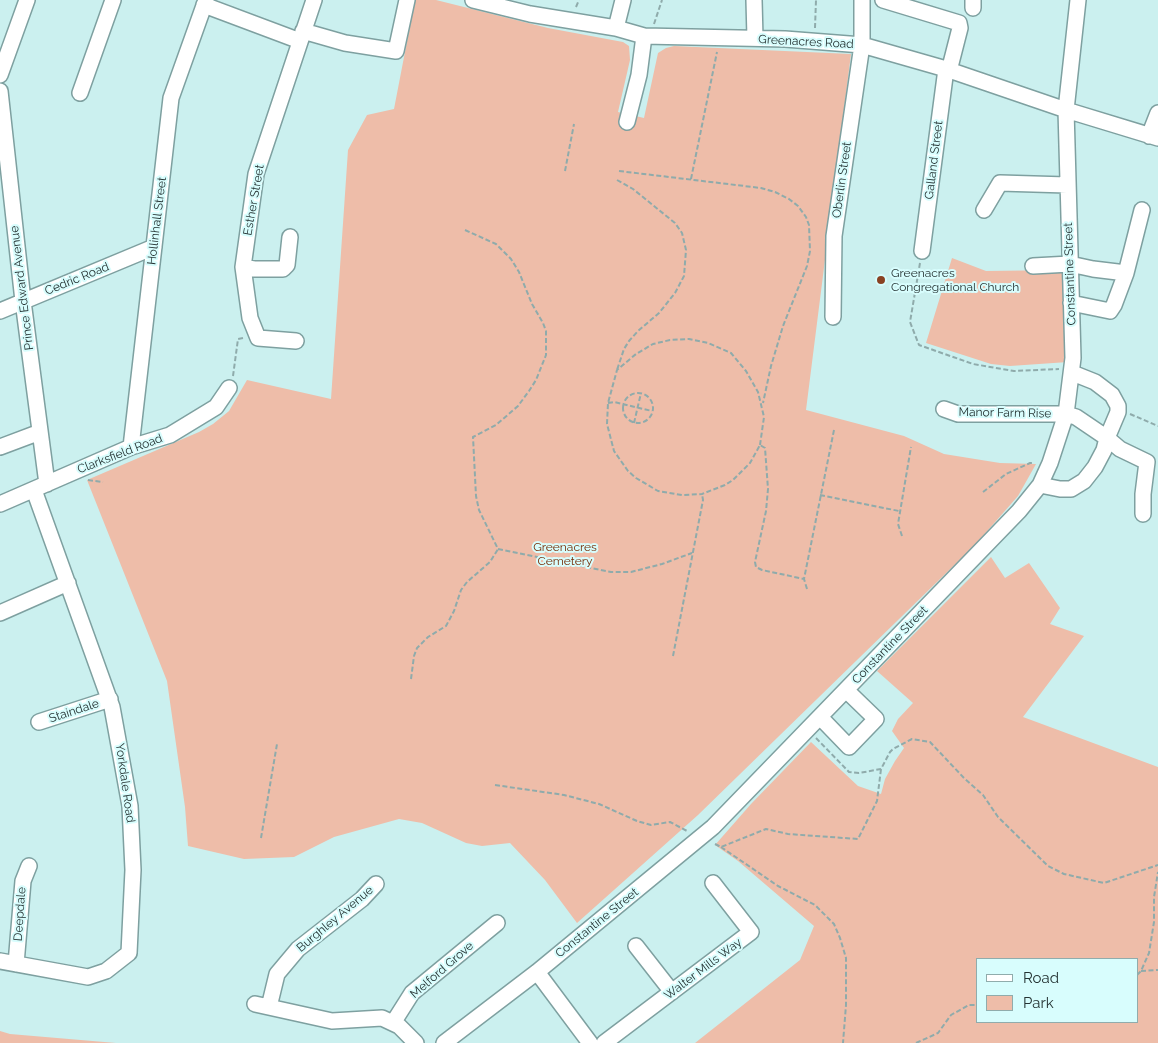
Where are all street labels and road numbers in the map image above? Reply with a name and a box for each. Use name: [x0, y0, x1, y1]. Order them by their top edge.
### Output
street label: Greenacres Road: [758, 32, 854, 52]
street label: Galland Street: [922, 120, 946, 200]
street label: Oberlin Street: [830, 141, 854, 219]
street label: Esther Street: [241, 163, 267, 237]
street label: Hollinhall Street: [144, 176, 170, 266]
street label: Constantine Street: [1061, 222, 1079, 326]
street label: Prince Edward Avenue: [7, 225, 37, 351]
street label: Cedric Road: [43, 260, 111, 298]
street label: Manor Farm Rise: [958, 405, 1052, 421]
street label: Clarksfield Road: [75, 431, 165, 477]
street label: Constantine Street: [849, 603, 931, 687]
street label: Staindale: [47, 696, 101, 726]
street label: Yorkdale Road: [112, 742, 138, 824]
street label: Burghley Avenue: [294, 883, 376, 955]
street label: Constantine Street: [553, 885, 641, 961]
street label: Deepdale: [11, 886, 29, 942]
street label: Walter Mills Way: [661, 935, 745, 1003]
street label: Melford Grove: [407, 939, 477, 1001]

